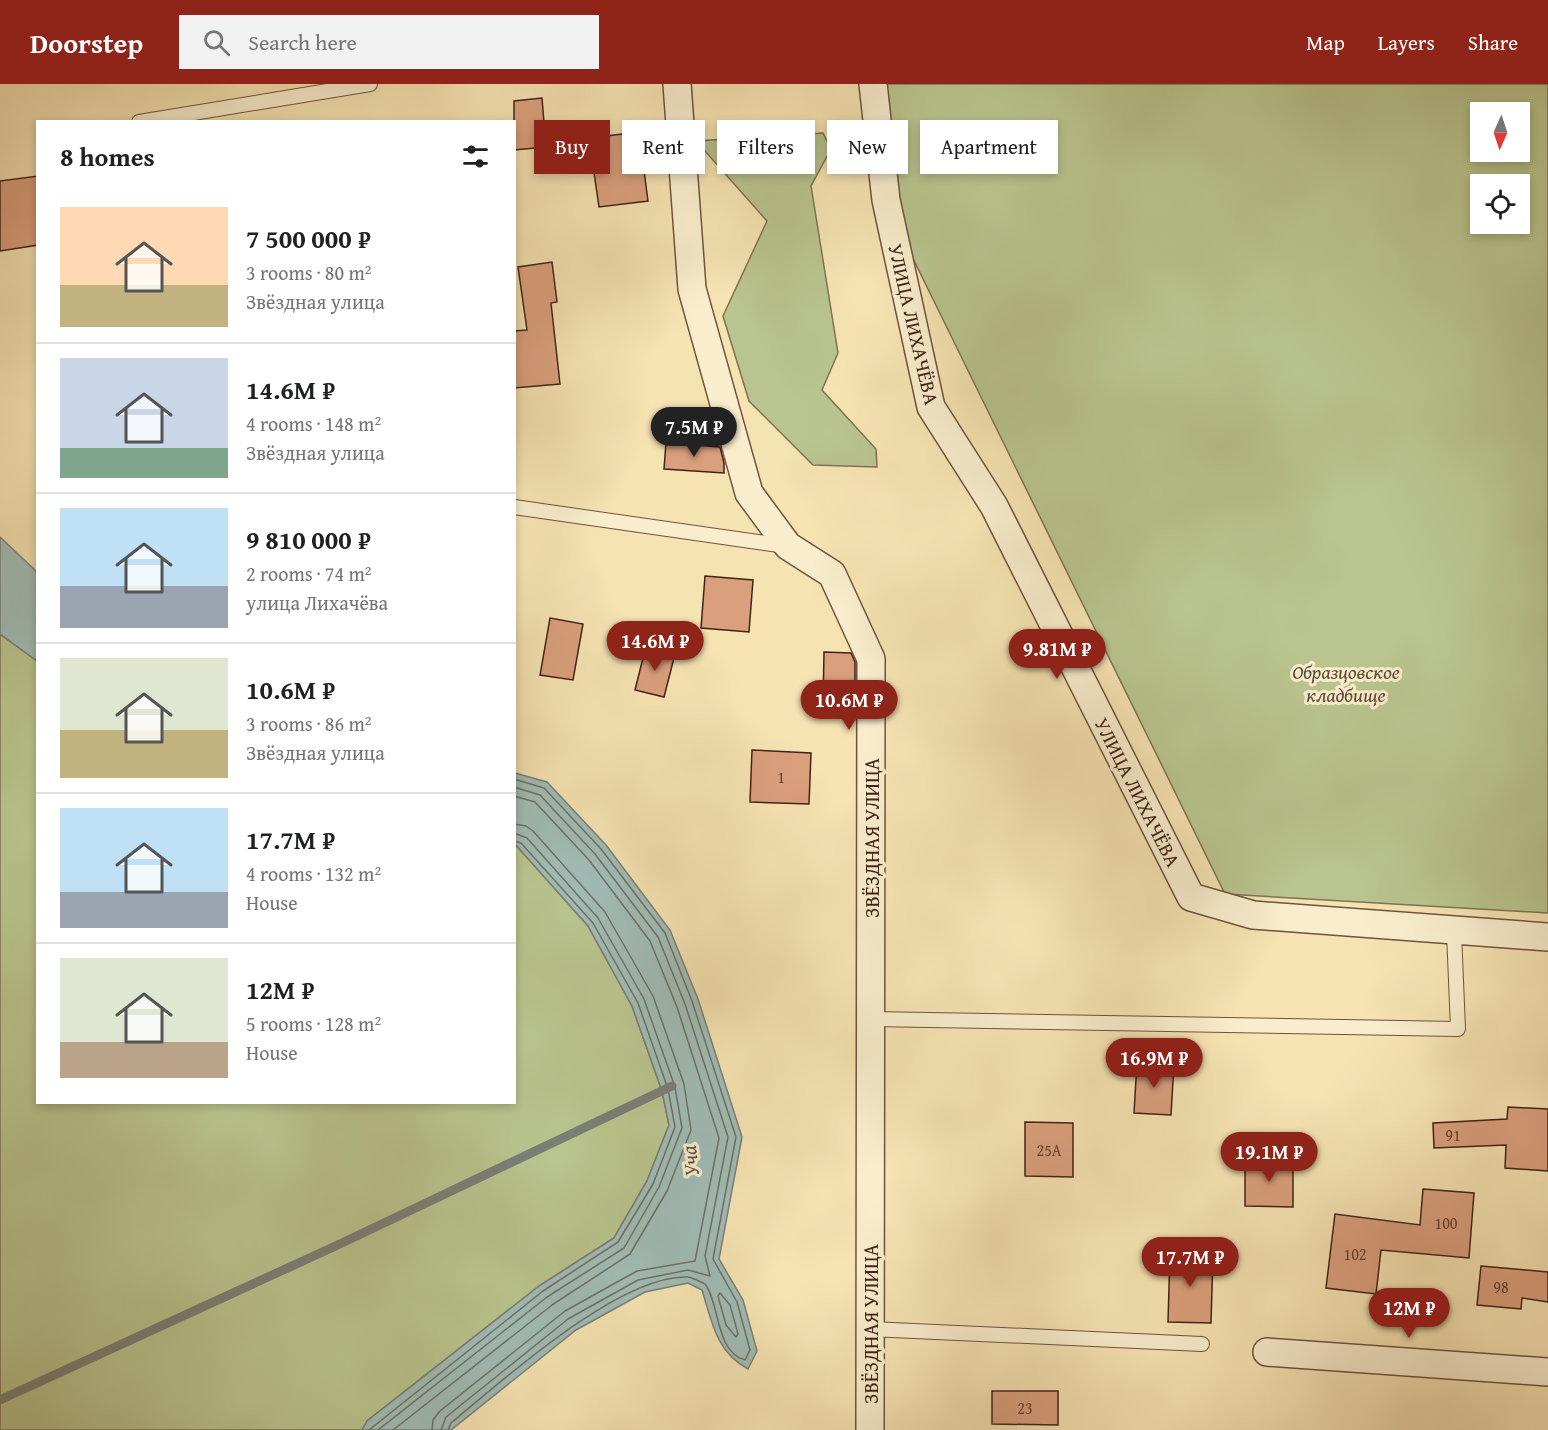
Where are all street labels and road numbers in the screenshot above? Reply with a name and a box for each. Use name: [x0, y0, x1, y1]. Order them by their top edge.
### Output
street label: УЛИЦА ЛИХАЧЁВА: [881, 241, 947, 407]
street label: УЛИЦА ЛИХАЧЁВА: [1088, 712, 1188, 872]
street label: ЗВЁЗДНАЯ УЛИЦА: [857, 758, 886, 918]
street label: ЗВЁЗДНАЯ УЛИЦА: [856, 1244, 885, 1404]

